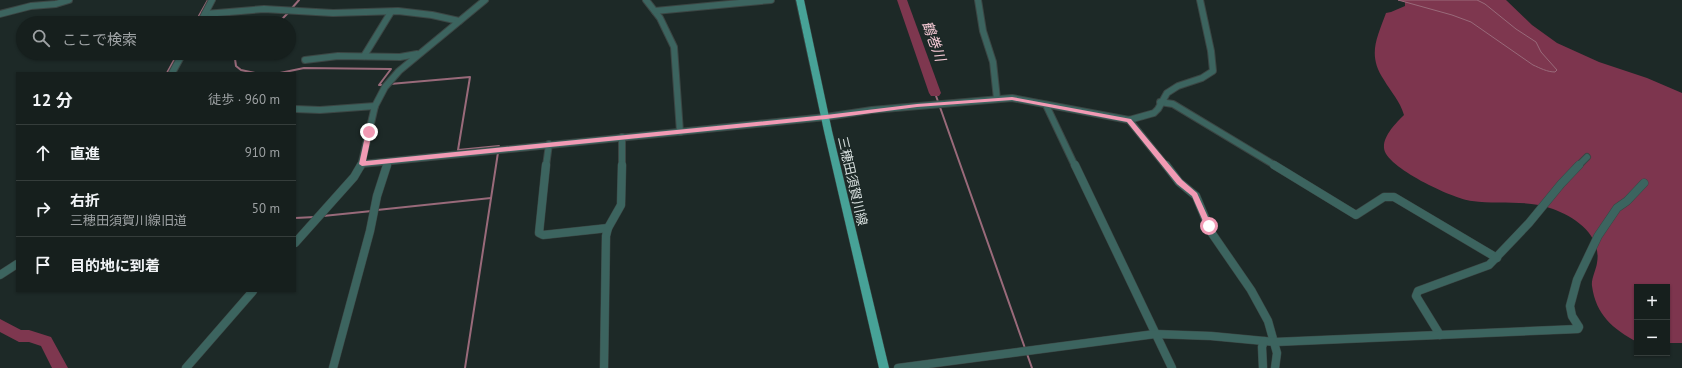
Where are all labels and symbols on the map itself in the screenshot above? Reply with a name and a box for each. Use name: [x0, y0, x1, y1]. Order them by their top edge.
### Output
water label: 鶴巻川: [918, 18, 950, 66]
route end: [360, 123, 378, 141]
street label: 三穂田須賀川線: [834, 135, 871, 227]
route start: [1200, 217, 1218, 235]

